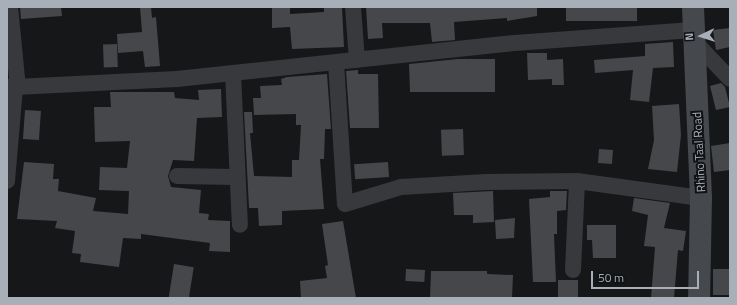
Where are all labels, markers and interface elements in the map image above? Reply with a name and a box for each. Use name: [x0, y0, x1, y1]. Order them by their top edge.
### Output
north arrow: [681, 16, 721, 56]
text: N: [681, 32, 697, 41]
street label: Rhino Taal Road: [690, 111, 708, 193]
scale bar: [593, 263, 701, 289]
text: 50 m: [598, 268, 624, 287]

